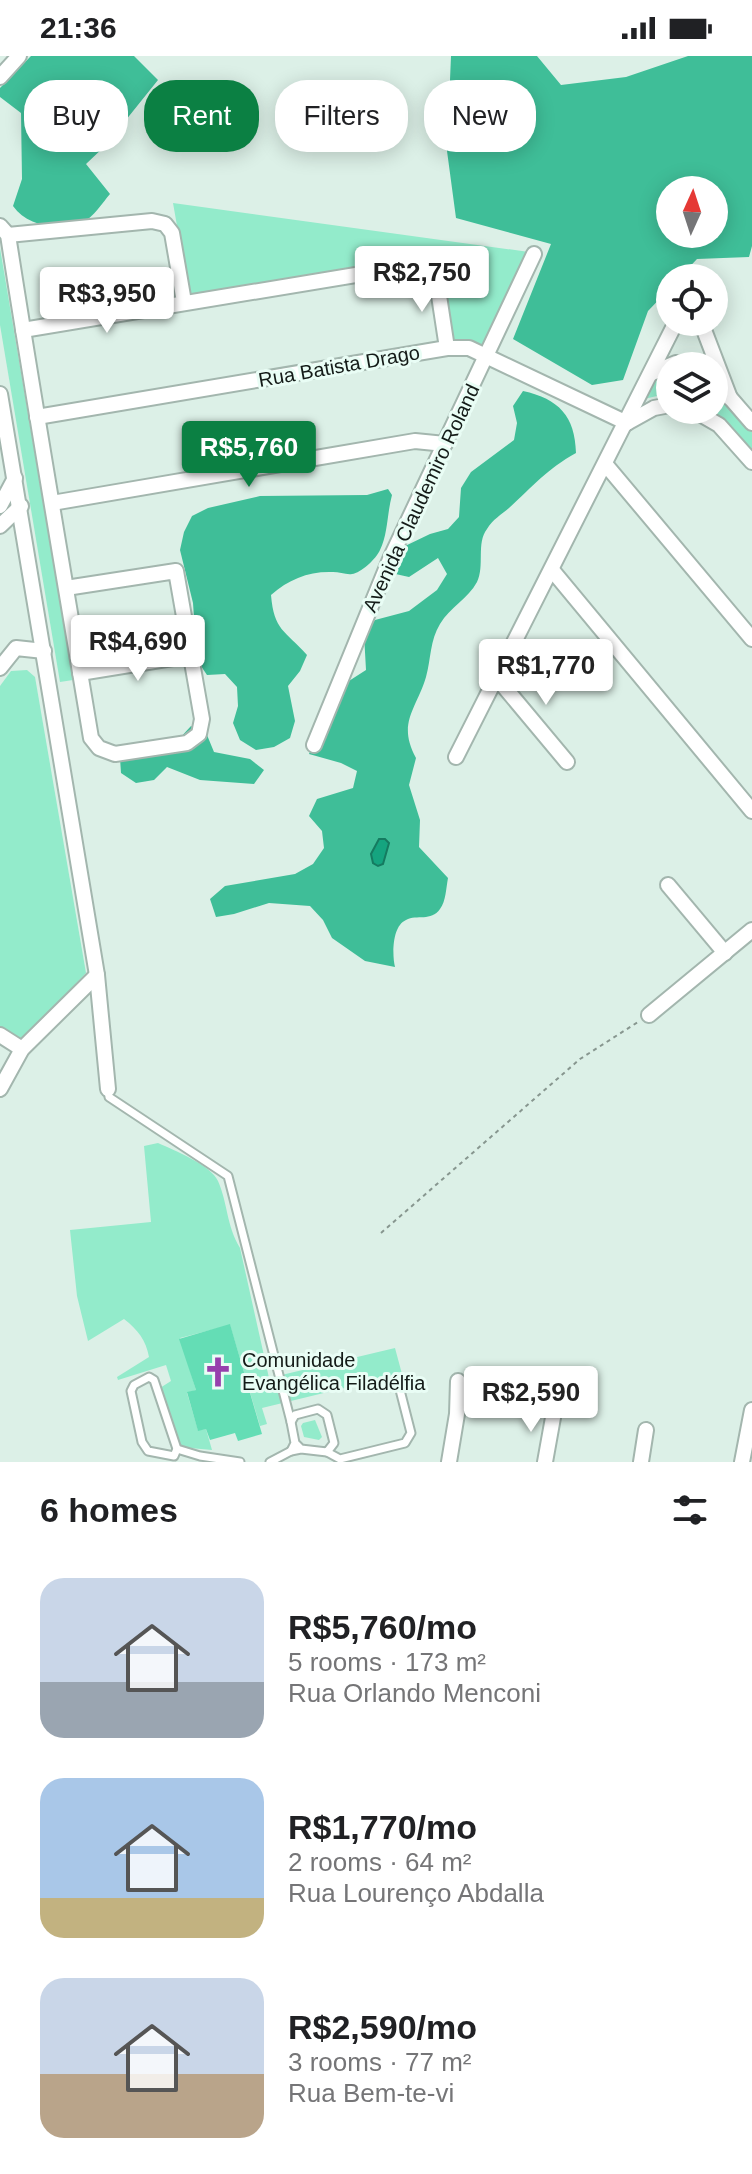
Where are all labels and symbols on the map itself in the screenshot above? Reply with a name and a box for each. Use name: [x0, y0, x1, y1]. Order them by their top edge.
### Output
north arrow: [656, 176, 728, 248]
pin: R$2,750: [348, 246, 496, 314]
pin: R$3,950: [33, 267, 181, 335]
street label: Rua Batista Drago: [257, 341, 421, 391]
street label: Avenida Claudemiro Roland: [358, 381, 484, 615]
pin: R$5,760: [175, 421, 323, 489]
pin: R$4,690: [64, 615, 212, 683]
pin: R$1,770: [472, 639, 620, 707]
place label: Comunidade Evangélica Filadélfia: [242, 1349, 426, 1394]
church icon: Comunidade Evangélica Filadélfia: [201, 1355, 235, 1389]
pin: R$2,590: [457, 1366, 605, 1434]

